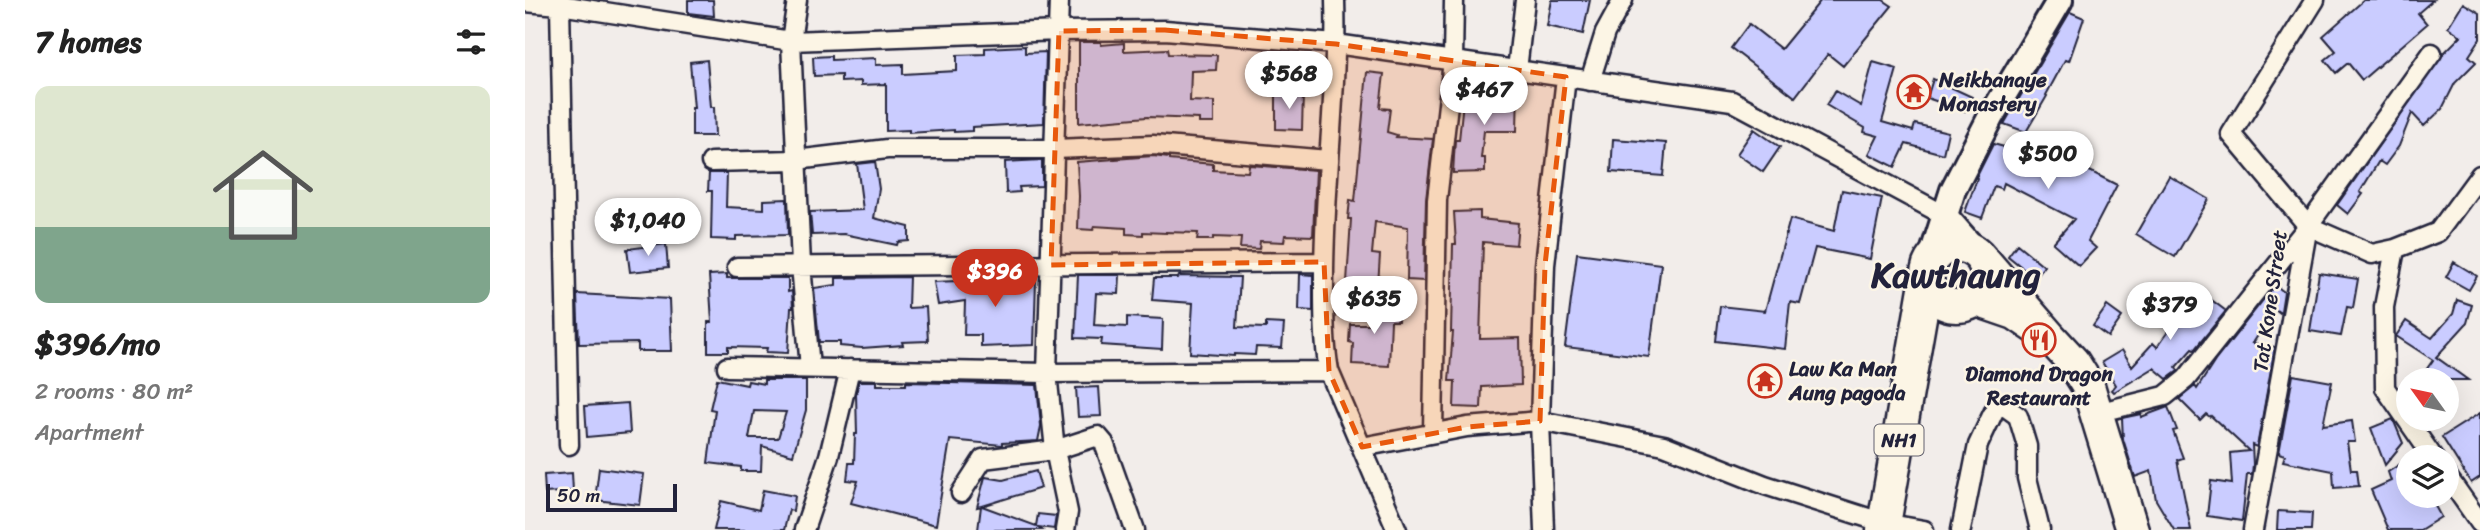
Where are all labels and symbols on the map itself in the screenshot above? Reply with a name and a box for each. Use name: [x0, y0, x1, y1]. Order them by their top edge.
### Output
pin: $568: [1248, 52, 1330, 111]
place label: Neikbanaye Monastery: [1938, 61, 2047, 123]
pin: $467: [1443, 68, 1525, 127]
temple icon: Neikbanaye Monastery: [1895, 73, 1933, 111]
pin: $500: [2007, 132, 2089, 191]
pin: $1,040: [591, 198, 705, 258]
street label: Tat Kone Street: [2241, 228, 2299, 374]
district label: Kawthaung: [1870, 244, 2041, 306]
pin: $396: [954, 250, 1036, 309]
pin: $635: [1333, 276, 1415, 336]
pin: $379: [2129, 282, 2211, 342]
restaurant icon: Diamond Dragon Restaurant: [2020, 321, 2058, 359]
place label: Law Ka Man Aung pagoda: [1788, 350, 1906, 412]
place label: Diamond Dragon Restaurant: [1965, 355, 2113, 417]
temple icon: Law Ka Man Aung pagoda: [1746, 362, 1784, 400]
north arrow: [2396, 368, 2459, 430]
road number: NH1: [1875, 424, 1923, 456]
scale bar: [546, 481, 677, 513]

